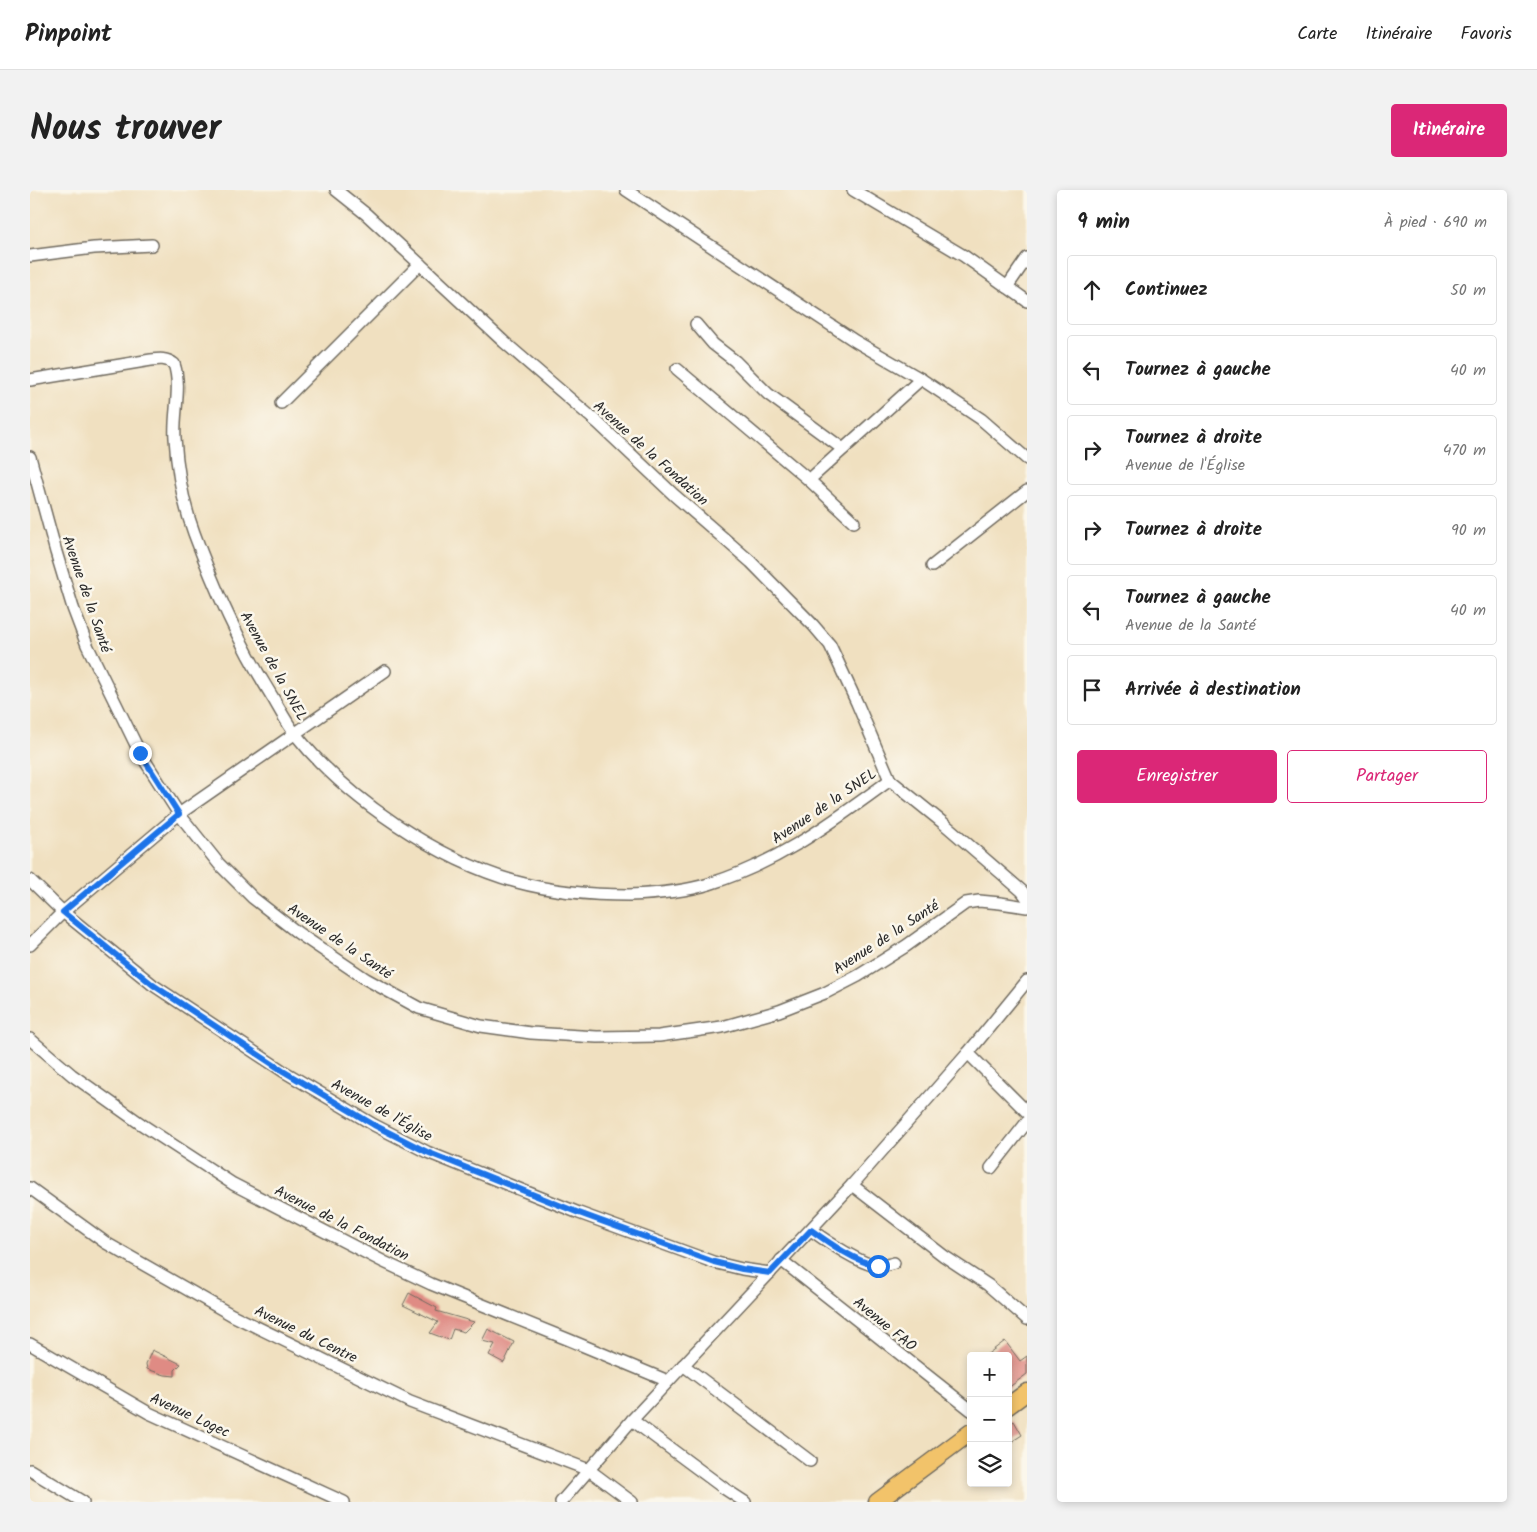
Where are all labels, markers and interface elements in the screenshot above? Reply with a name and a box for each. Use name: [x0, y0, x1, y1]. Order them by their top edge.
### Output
text: Pinpoint: [25, 15, 112, 54]
text: Carte: [1297, 20, 1337, 49]
text: Itinéraire: [1365, 20, 1432, 49]
text: Favoris: [1460, 20, 1512, 49]
text: Nous trouver: [30, 102, 221, 158]
button: Itinéraire: [1391, 104, 1507, 157]
text: 9 min: [1077, 206, 1130, 239]
text: À pied · 690 m: [1384, 210, 1487, 235]
text: Continuez: [1125, 275, 1208, 305]
icon: ahead: [1078, 276, 1106, 304]
text: 50 m: [1450, 278, 1486, 303]
text: Tournez à gauche: [1125, 355, 1271, 385]
icon: left: [1078, 356, 1106, 384]
text: 40 m: [1450, 358, 1486, 383]
street label: Avenue de la Fondation: [587, 395, 714, 512]
text: Tournez à droite: [1125, 423, 1262, 453]
icon: right: [1078, 436, 1106, 464]
text: 470 m: [1443, 438, 1486, 463]
text: Avenue de l'Église: [1125, 453, 1245, 478]
text: Tournez à droite: [1125, 515, 1262, 545]
icon: right: [1078, 516, 1106, 544]
text: 90 m: [1451, 518, 1486, 543]
street label: Avenue de la Santé: [55, 532, 118, 658]
text: Tournez à gauche: [1125, 583, 1271, 613]
icon: left: [1078, 596, 1106, 624]
text: 40 m: [1450, 598, 1486, 623]
street label: Avenue de la SNEL: [233, 607, 313, 726]
text: Avenue de la Santé: [1125, 613, 1256, 638]
text: Arrivée à destination: [1125, 675, 1301, 705]
icon: arrive: [1078, 676, 1106, 704]
route end: [129, 742, 152, 765]
button: Enregistrer: [1077, 750, 1277, 803]
button: Partager: [1287, 750, 1487, 803]
street label: Avenue de la SNEL: [767, 763, 882, 851]
street label: Avenue de la Santé: [829, 894, 946, 981]
street label: Avenue de la Santé: [282, 898, 398, 987]
street label: Avenue de l'Église: [326, 1073, 437, 1149]
street label: Avenue de la Fondation: [270, 1179, 413, 1268]
route start: [867, 1255, 890, 1278]
street label: Avenue FAO: [847, 1291, 922, 1358]
street label: Avenue du Centre: [250, 1300, 361, 1370]
map controls: [967, 1352, 1012, 1487]
button: +: [967, 1352, 1012, 1397]
street label: Avenue Logec: [146, 1387, 234, 1445]
button: −: [967, 1397, 1012, 1442]
button: layers: [967, 1442, 1012, 1487]

